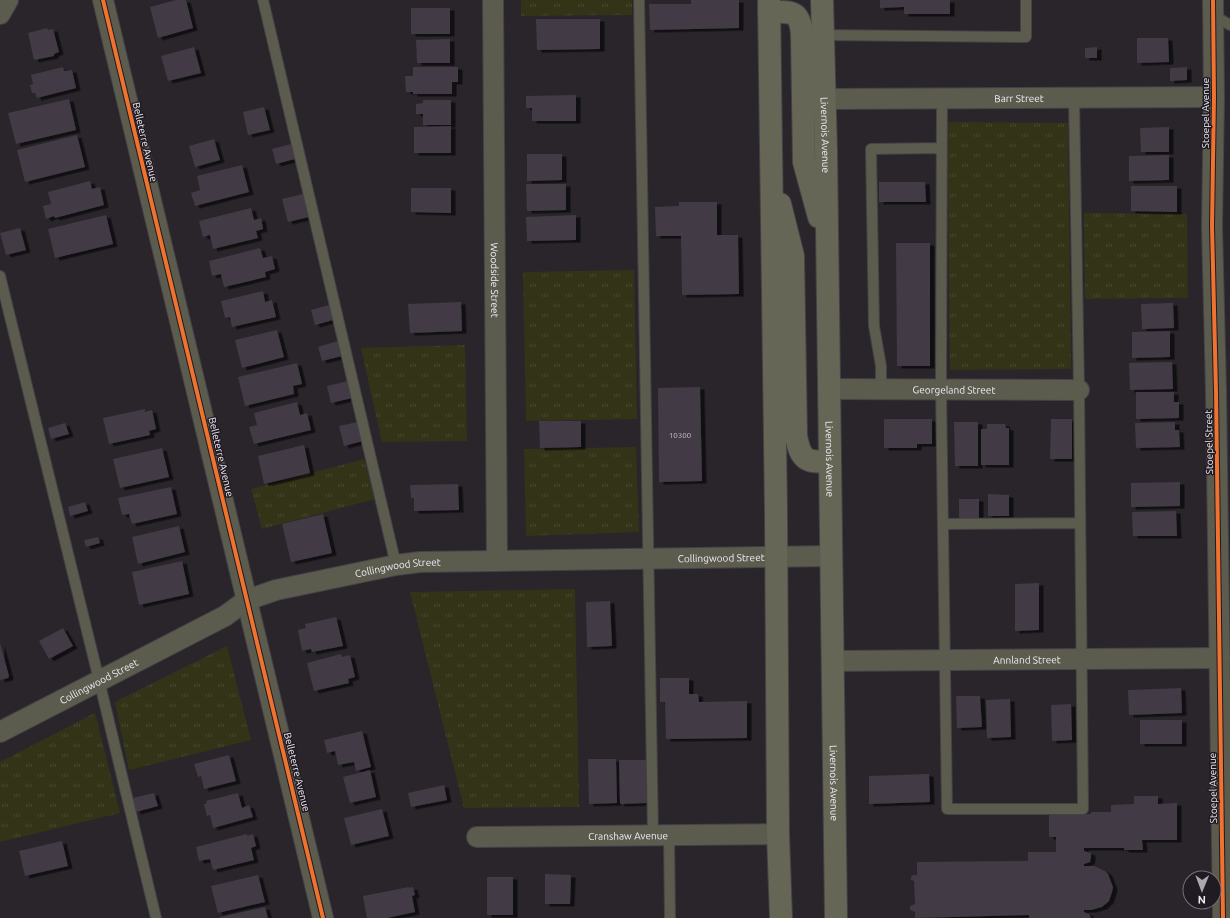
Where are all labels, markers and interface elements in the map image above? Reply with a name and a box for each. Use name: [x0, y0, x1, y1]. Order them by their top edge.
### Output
street label: Stoepel Avenue: [1200, 78, 1211, 148]
street label: Barr Street: [994, 92, 1044, 104]
street label: Livernois Avenue: [819, 97, 832, 173]
street label: Belleterre Avenue: [131, 101, 159, 183]
street label: Woodside Street: [489, 242, 501, 318]
street label: Georgeland Street: [913, 384, 995, 395]
street label: Stoepel Street: [1203, 409, 1215, 474]
street label: Belleterre Avenue: [207, 416, 235, 498]
street label: Livernois Avenue: [824, 421, 836, 497]
house number: 10300: [669, 431, 692, 440]
street label: Collingwood Street: [678, 551, 765, 564]
street label: Collingwood Street: [354, 556, 441, 579]
street label: Annland Street: [993, 654, 1061, 665]
street label: Collingwood Street: [58, 656, 140, 706]
street label: Belleterre Avenue: [282, 731, 312, 813]
street label: Livernois Avenue: [828, 745, 840, 821]
street label: Stoepel Avenue: [1207, 753, 1219, 823]
street label: Cranshaw Avenue: [588, 830, 668, 841]
north arrow: [1182, 870, 1222, 910]
text: N: [1198, 894, 1206, 906]

